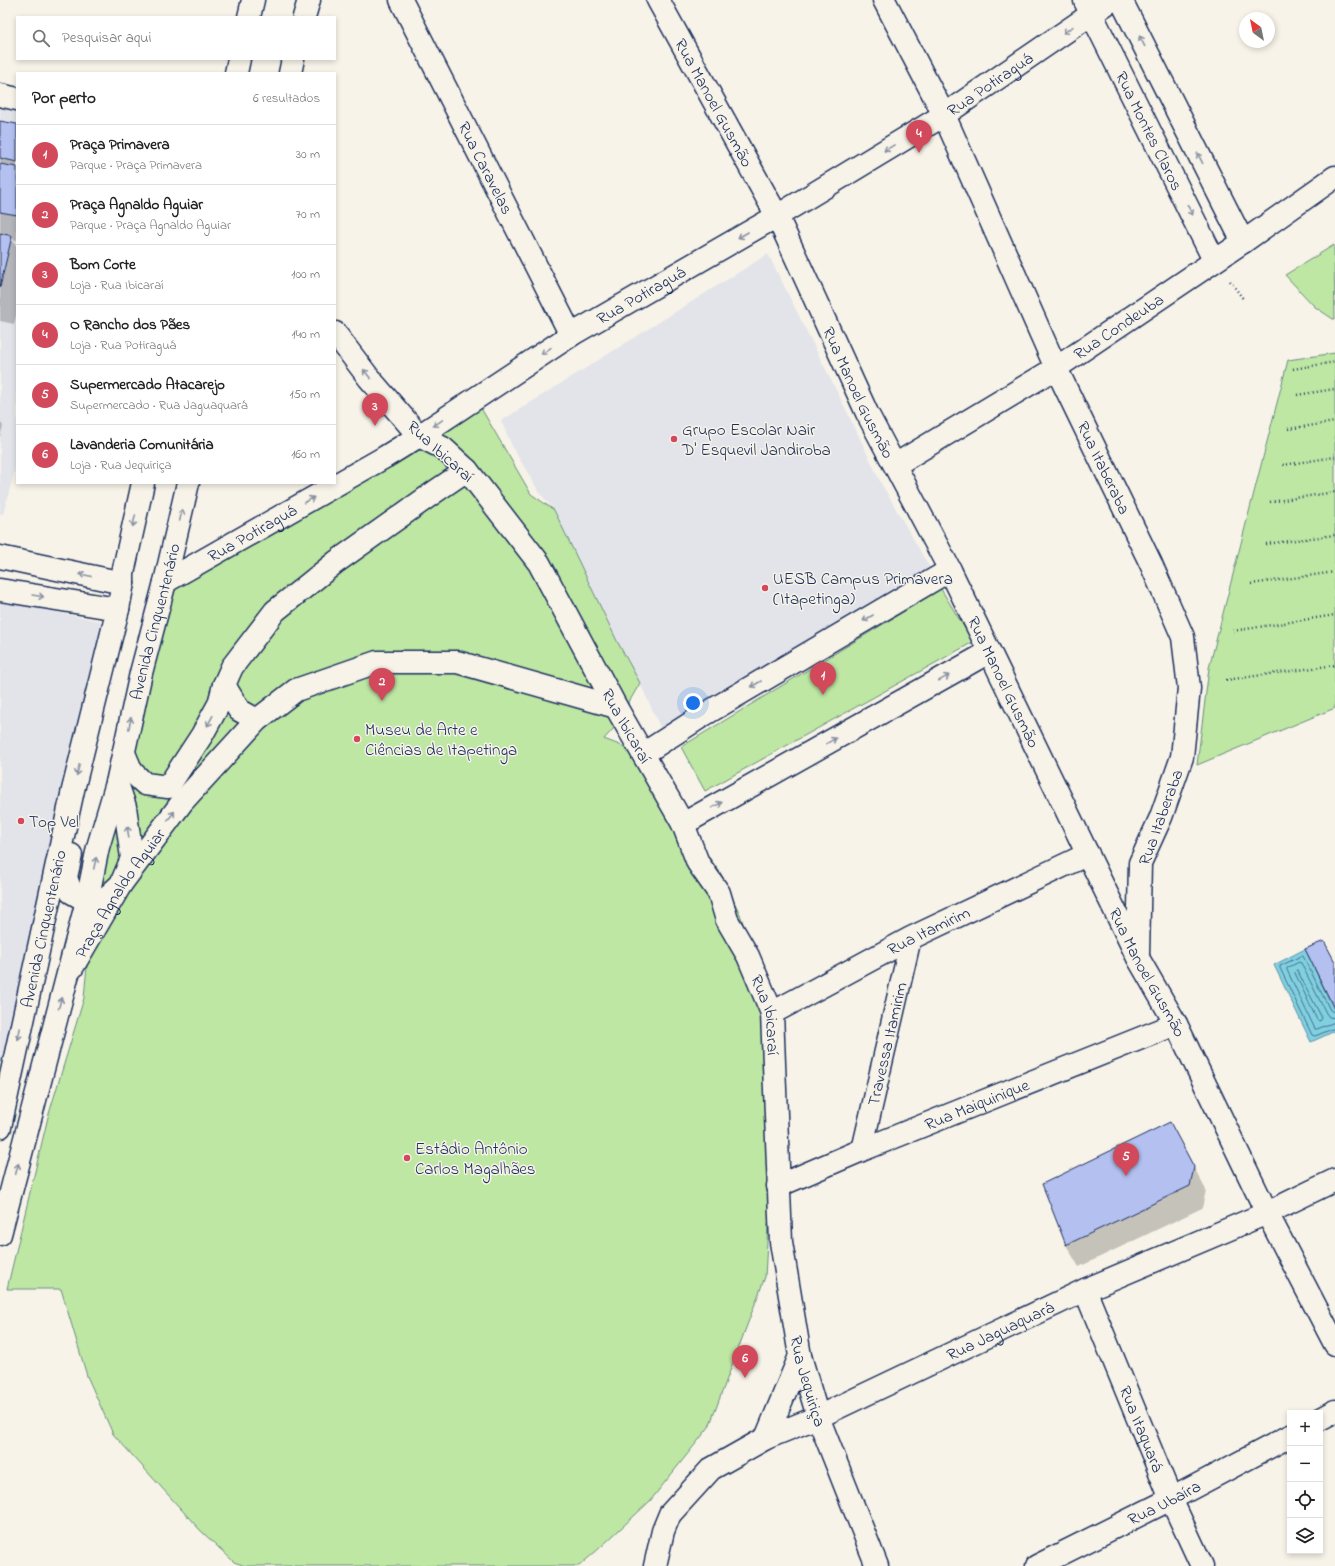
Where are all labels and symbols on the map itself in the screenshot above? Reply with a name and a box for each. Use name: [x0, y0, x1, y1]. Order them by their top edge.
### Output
north arrow: [1239, 12, 1275, 48]
one-way arrow: [1062, 26, 1073, 34]
street label: Rua Manoel Gusmão: [668, 34, 759, 172]
one-way arrow: [1138, 36, 1145, 48]
street label: Rua Potiraguá: [943, 46, 1039, 123]
street label: Rua Montes Claros: [1108, 67, 1189, 195]
street label: Rua Caravelas: [451, 118, 519, 219]
pin: 4: [906, 120, 932, 153]
one-way arrow: [883, 144, 895, 152]
one-way arrow: [1196, 152, 1204, 164]
one-way arrow: [1186, 204, 1194, 216]
one-way arrow: [737, 232, 749, 240]
street label: Rua Potiraguá: [592, 260, 691, 332]
street label: Rua Condeuba: [1069, 288, 1169, 367]
street label: Rua Manoel Gusmão: [815, 323, 900, 464]
one-way arrow: [541, 347, 552, 355]
one-way arrow: [362, 369, 371, 380]
pin: 3: [362, 393, 388, 426]
street label: Rua Ibicaraí: [401, 415, 479, 489]
street label: Rua Itaberaba: [1070, 417, 1136, 519]
place label: Grupo Escolar Nair D' Esquevil Jandiroba: [681, 418, 831, 463]
one-way arrow: [433, 419, 444, 427]
marker: Grupo Escolar Nair D' Esquevil Jandiroba: [669, 434, 679, 444]
one-way arrow: [303, 496, 315, 503]
street label: Rua Potiraguá: [203, 498, 302, 569]
one-way arrow: [177, 509, 185, 522]
one-way arrow: [130, 514, 138, 527]
street label: Avenida Cinquentenário: [124, 541, 188, 702]
place label: UESB Campus Primavera (Itapetinga): [773, 567, 953, 614]
one-way arrow: [79, 570, 92, 578]
marker: UESB Campus Primavera (Itapetinga): [760, 583, 770, 593]
one-way arrow: [32, 592, 45, 600]
street label: Rua Manoel Gusmão: [960, 612, 1045, 753]
one-way arrow: [863, 615, 875, 623]
pin: 1: [810, 662, 836, 695]
pin: 2: [369, 668, 395, 701]
one-way arrow: [938, 673, 950, 681]
one-way arrow: [751, 680, 762, 688]
street label: Rua Ibicaraí: [594, 684, 657, 769]
your location: [683, 693, 703, 713]
one-way arrow: [206, 715, 213, 727]
one-way arrow: [127, 717, 135, 730]
place label: Museu de Arte e Ciências de Itapetinga: [365, 718, 517, 765]
marker: Museu de Arte e Ciências de Itapetinga: [352, 734, 362, 744]
one-way arrow: [824, 737, 836, 745]
one-way arrow: [74, 763, 81, 776]
street label: Rua Itaberaba: [1132, 766, 1190, 869]
one-way arrow: [711, 800, 723, 808]
place label: Top Vel: [29, 810, 79, 835]
one-way arrow: [167, 811, 176, 822]
marker: Top Vel: [16, 816, 26, 826]
street label: Praça Agnaldo Aguiar: [69, 823, 173, 963]
one-way arrow: [124, 826, 132, 839]
street label: Avenida Cinquentenário: [15, 848, 74, 1010]
one-way arrow: [91, 856, 99, 869]
street label: Rua Itamirim: [883, 901, 975, 962]
street label: Rua Manoel Gusmão: [1102, 904, 1192, 1042]
street label: Rua Ibicaraí: [743, 971, 785, 1056]
street label: Travessa Itamirim: [862, 980, 914, 1109]
one-way arrow: [57, 996, 65, 1009]
one-way arrow: [15, 1027, 23, 1040]
street label: Rua Maiquinique: [921, 1073, 1034, 1138]
place label: Estádio Antônio Carlos Magalhães: [415, 1137, 536, 1184]
pin: 5: [1113, 1143, 1139, 1176]
marker: Estádio Antônio Carlos Magalhães: [402, 1153, 412, 1163]
one-way arrow: [14, 1163, 21, 1176]
street label: Rua Jaguaquará: [943, 1295, 1059, 1368]
street label: Rua Jequiriça: [783, 1334, 832, 1431]
pin: 6: [732, 1345, 758, 1378]
street label: Rua Itaquará: [1112, 1382, 1170, 1477]
street label: Rua Ubaíra: [1124, 1474, 1206, 1533]

